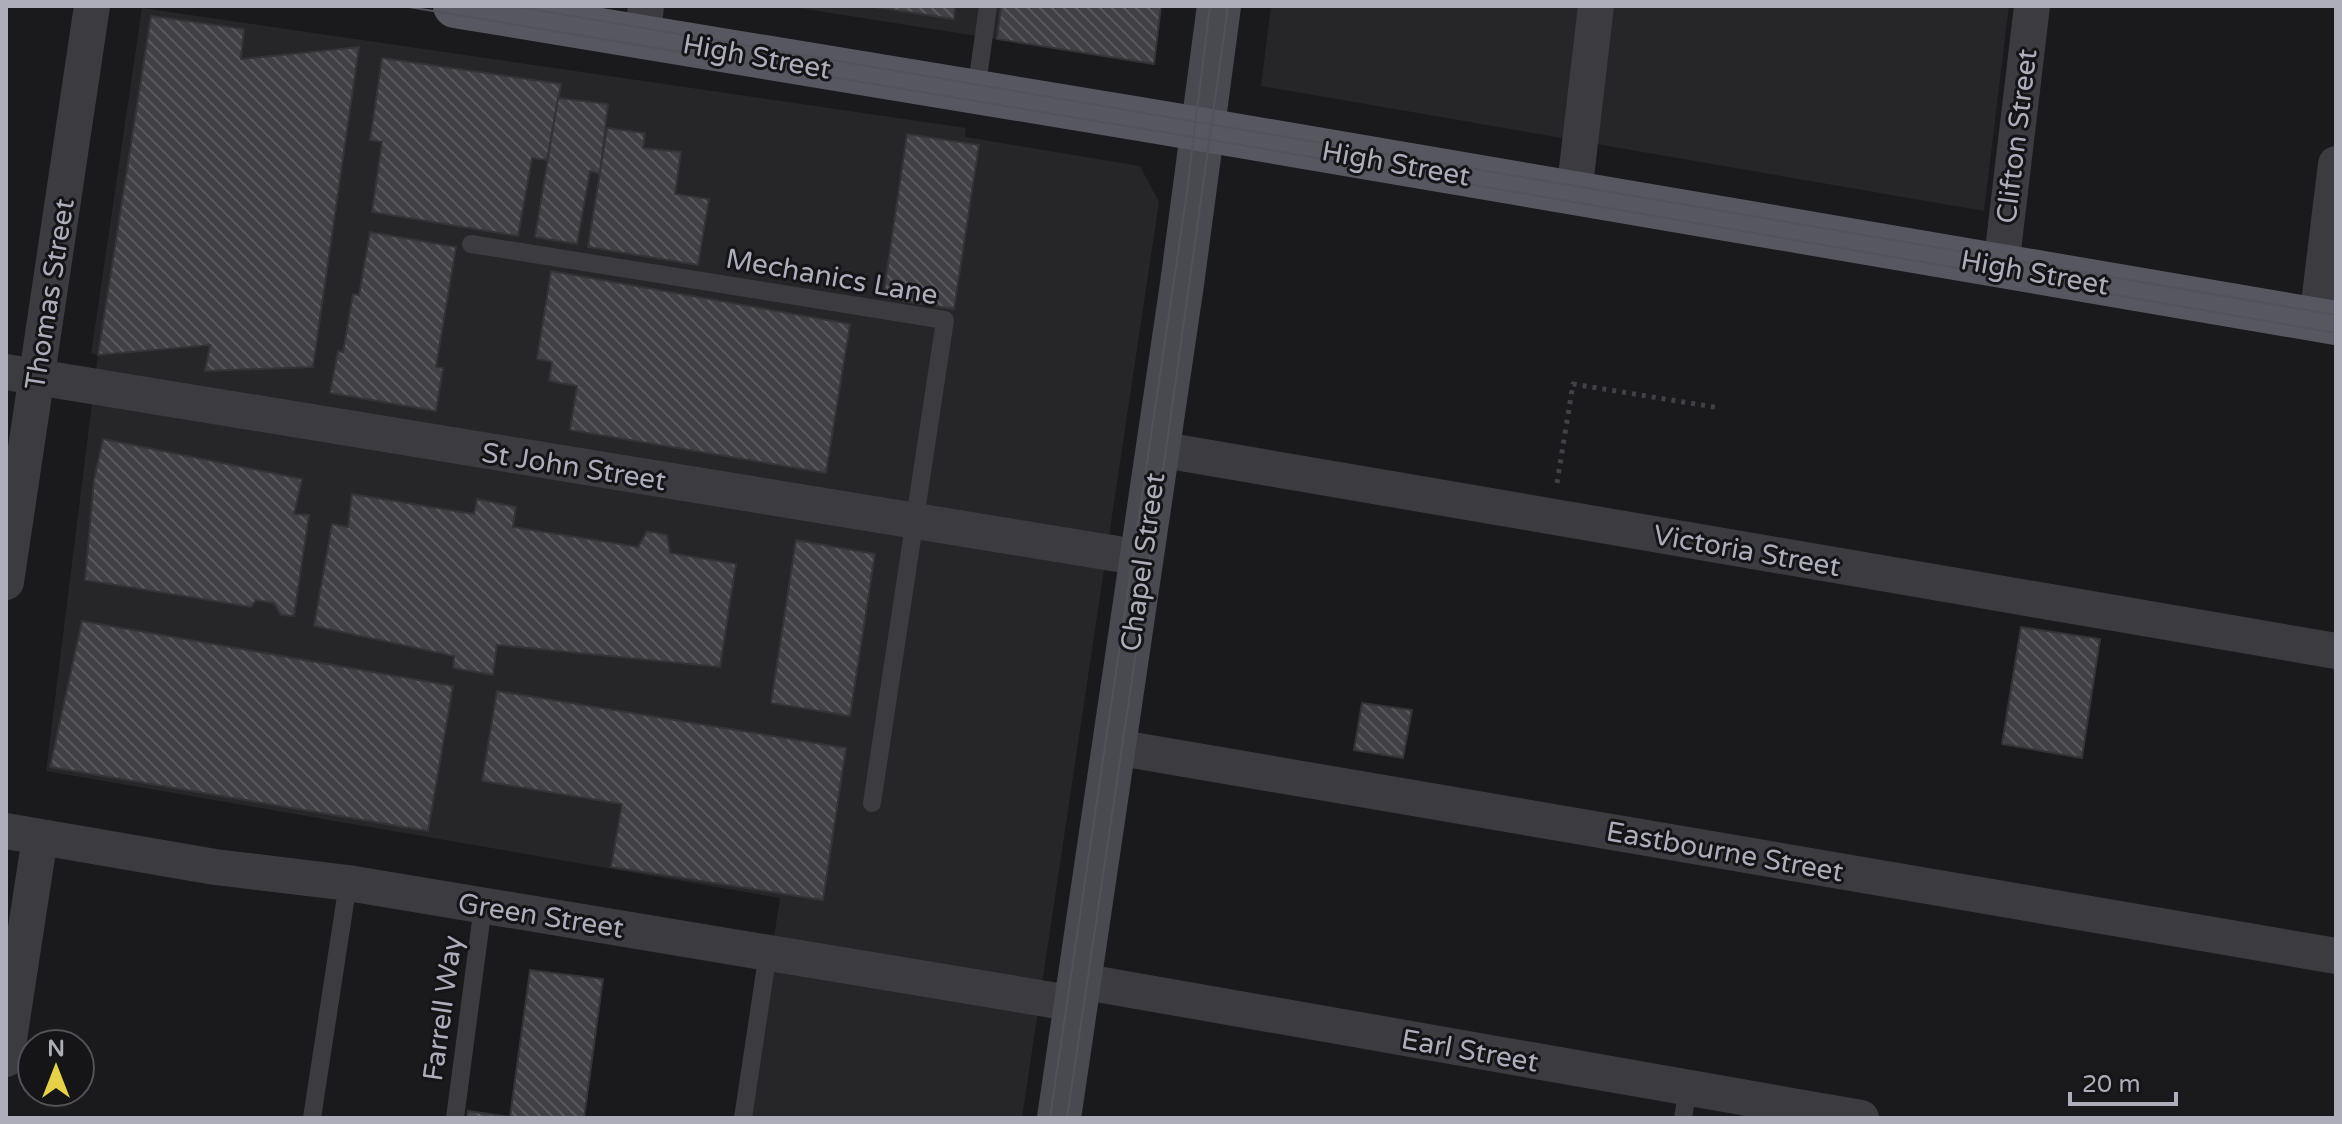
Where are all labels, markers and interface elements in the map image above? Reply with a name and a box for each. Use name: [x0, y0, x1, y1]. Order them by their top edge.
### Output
street label: High Street: [680, 27, 834, 87]
street label: Clifton Street: [1989, 47, 2045, 225]
street label: High Street: [1319, 134, 1473, 194]
street label: Thomas Street: [18, 196, 82, 392]
street label: Mechanics Lane: [723, 242, 940, 312]
street label: High Street: [1958, 243, 2112, 303]
street label: St John Street: [479, 436, 669, 498]
street label: Chapel Street: [1114, 470, 1172, 654]
street label: Victoria Street: [1651, 518, 1843, 584]
street label: Eastbourne Street: [1604, 814, 1846, 890]
street label: Green Street: [455, 886, 627, 946]
street label: Farrell Way: [416, 933, 470, 1083]
street label: Earl Street: [1399, 1022, 1541, 1080]
north arrow: [16, 1028, 96, 1108]
text: N: [47, 1036, 65, 1062]
scale bar: [2070, 1056, 2176, 1106]
text: 20 m: [2082, 1070, 2140, 1099]

